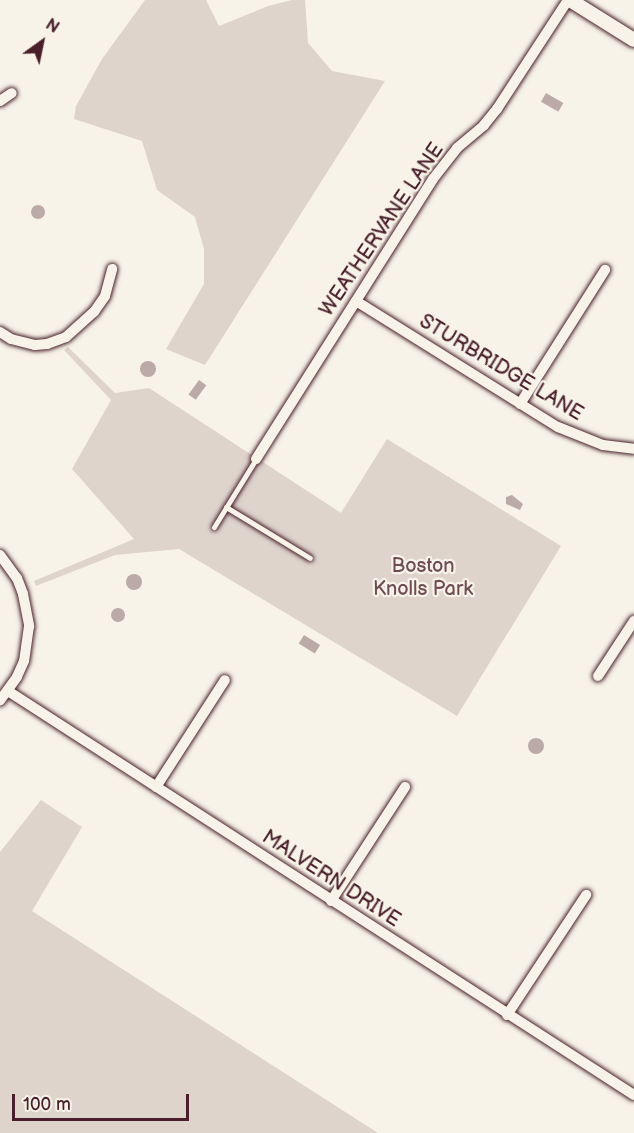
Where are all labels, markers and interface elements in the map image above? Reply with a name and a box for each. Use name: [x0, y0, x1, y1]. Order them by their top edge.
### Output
north arrow: [12, 12, 72, 72]
text: N: [42, 15, 62, 38]
street label: WEATHERVANE LANE: [315, 139, 449, 321]
street label: STURBRIDGE LANE: [415, 310, 587, 426]
park label: Boston Knolls Park: [373, 555, 473, 602]
street label: MALVERN DRIVE: [257, 825, 405, 933]
scale bar: [15, 1082, 192, 1120]
text: 100 m: [23, 1094, 71, 1115]

